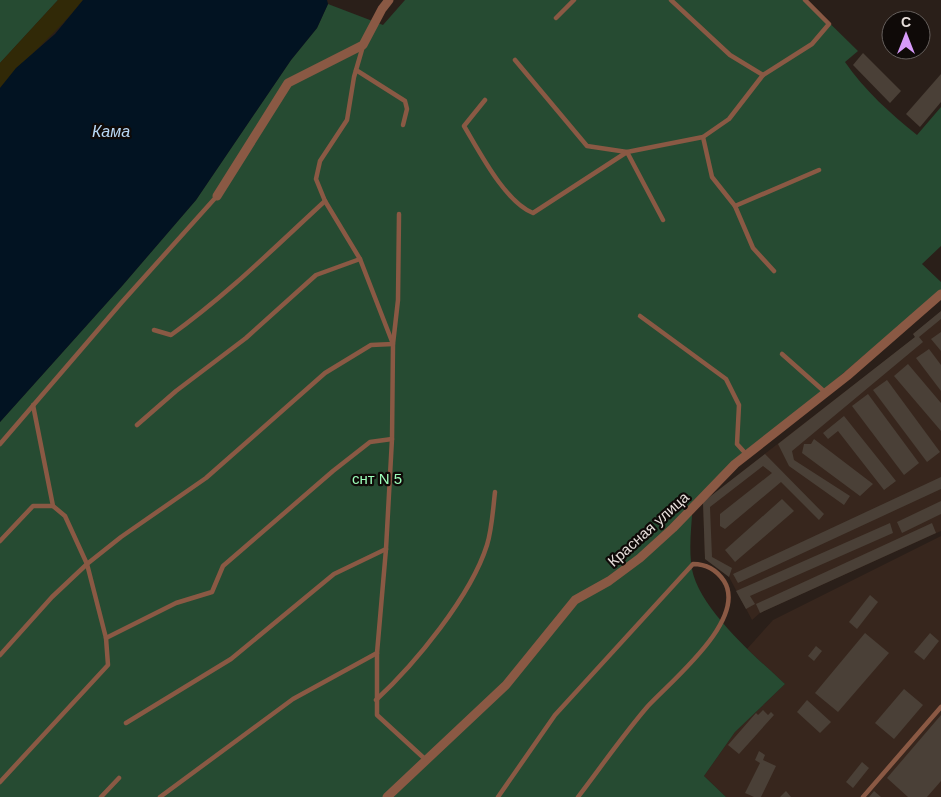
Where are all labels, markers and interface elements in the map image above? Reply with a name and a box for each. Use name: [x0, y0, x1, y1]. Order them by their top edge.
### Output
north arrow: [881, 10, 931, 60]
text: С: [901, 14, 911, 30]
water label: Кама: [92, 123, 130, 140]
park label: снт N 5: [352, 470, 402, 487]
street label: Красная улица: [604, 488, 692, 570]

